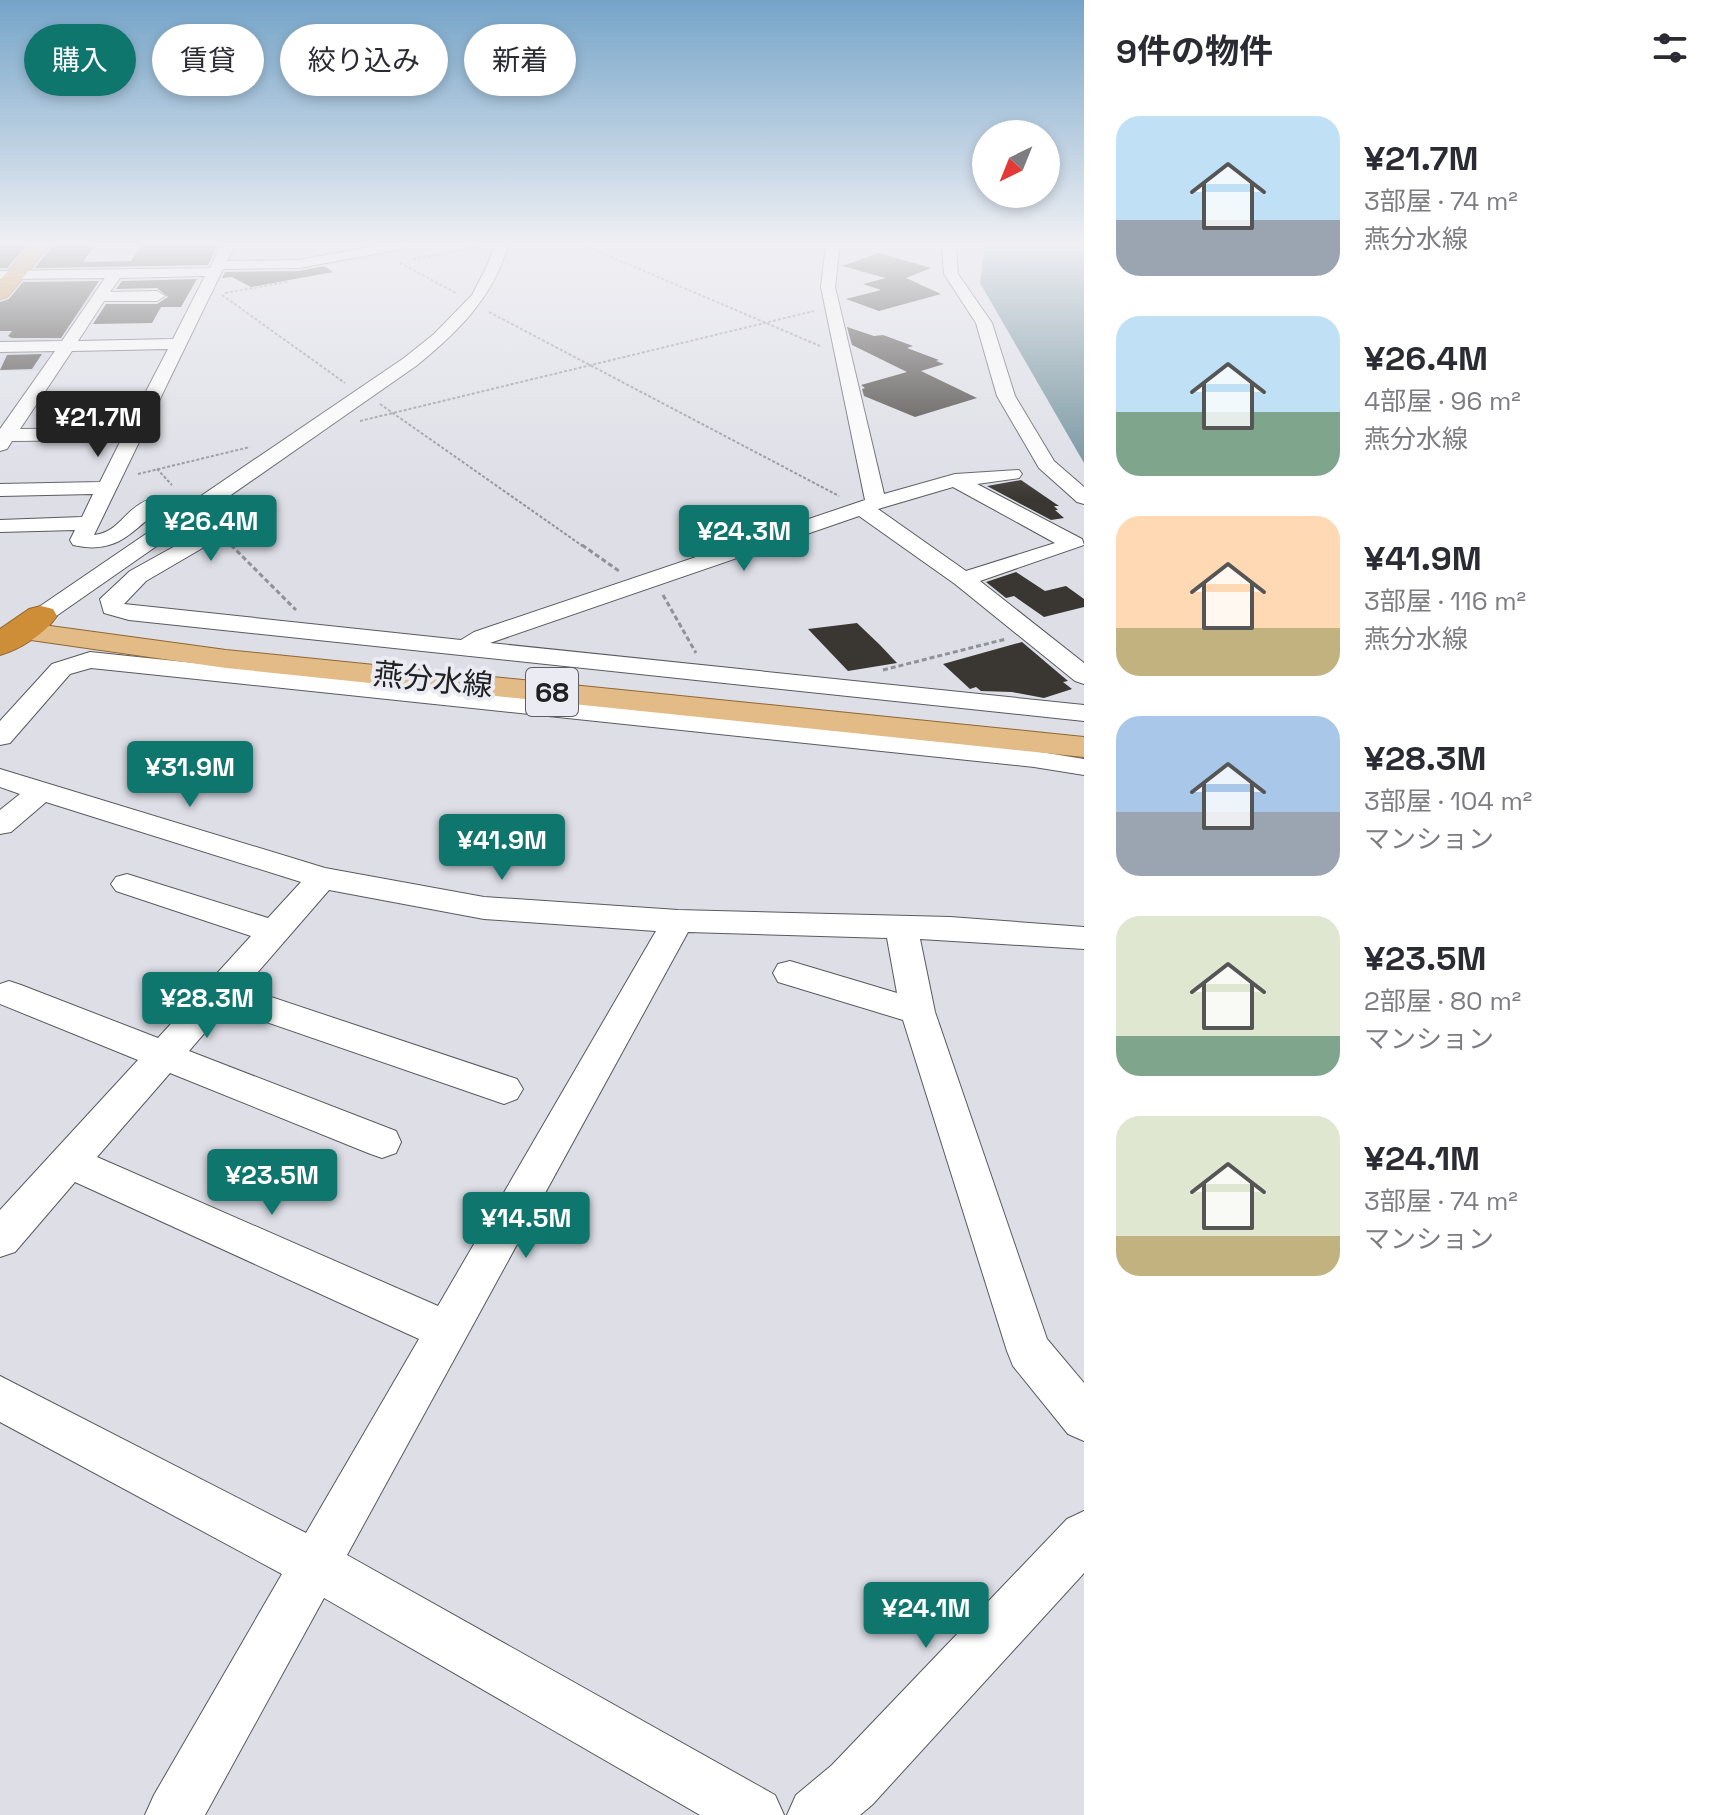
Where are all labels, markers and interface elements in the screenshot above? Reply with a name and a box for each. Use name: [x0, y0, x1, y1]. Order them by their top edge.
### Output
chip: 購入: [24, 24, 136, 96]
chip: 賃貸: [152, 24, 264, 96]
chip: 絞り込み: [280, 24, 448, 96]
chip: 新着: [464, 24, 576, 96]
icon: filters: [1648, 26, 1692, 70]
text: 9件の物件: [1116, 30, 1273, 73]
north arrow: [972, 120, 1060, 208]
map controls: [972, 120, 1060, 208]
text: ¥21.7M: [1364, 137, 1478, 180]
icon: home: [1180, 148, 1276, 244]
text: 3部屋 · 74 m²: [1364, 184, 1518, 218]
text: 燕分水線: [1364, 222, 1468, 256]
text: ¥26.4M: [1364, 337, 1488, 380]
icon: home: [1180, 348, 1276, 444]
text: 4部屋 · 96 m²: [1364, 384, 1521, 418]
pin: ¥21.7M: [33, 391, 163, 459]
text: ¥21.7M: [54, 400, 142, 434]
text: 燕分水線: [1364, 422, 1468, 456]
pin: ¥26.4M: [146, 495, 276, 563]
text: ¥26.4M: [164, 504, 258, 538]
pin: ¥24.3M: [679, 505, 809, 573]
text: ¥24.3M: [697, 514, 791, 548]
text: ¥41.9M: [1364, 537, 1482, 580]
icon: home: [1180, 548, 1276, 644]
text: 3部屋 · 116 m²: [1364, 584, 1526, 618]
text: 燕分水線: [1364, 622, 1468, 656]
street label: 燕分水線: [371, 654, 495, 705]
road number: 68: [526, 668, 578, 716]
text: ¥28.3M: [1364, 737, 1486, 780]
pin: ¥31.9M: [125, 741, 255, 809]
icon: home: [1180, 748, 1276, 844]
text: ¥31.9M: [145, 750, 235, 784]
text: 3部屋 · 104 m²: [1364, 784, 1532, 818]
pin: ¥41.9M: [437, 814, 567, 882]
text: マンション: [1364, 822, 1494, 856]
text: ¥41.9M: [457, 823, 547, 857]
text: ¥23.5M: [1364, 937, 1486, 980]
icon: home: [1180, 948, 1276, 1044]
pin: ¥28.3M: [142, 972, 272, 1040]
text: ¥28.3M: [160, 981, 254, 1015]
text: 2部屋 · 80 m²: [1364, 984, 1521, 1018]
text: マンション: [1364, 1022, 1494, 1056]
text: ¥24.1M: [1364, 1137, 1480, 1180]
icon: home: [1180, 1148, 1276, 1244]
pin: ¥23.5M: [207, 1149, 337, 1217]
text: ¥23.5M: [225, 1158, 319, 1192]
text: 3部屋 · 74 m²: [1364, 1184, 1518, 1218]
pin: ¥14.5M: [461, 1192, 591, 1260]
text: ¥14.5M: [481, 1201, 571, 1235]
text: マンション: [1364, 1222, 1494, 1256]
pin: ¥24.1M: [861, 1582, 991, 1650]
text: ¥24.1M: [882, 1591, 970, 1625]

